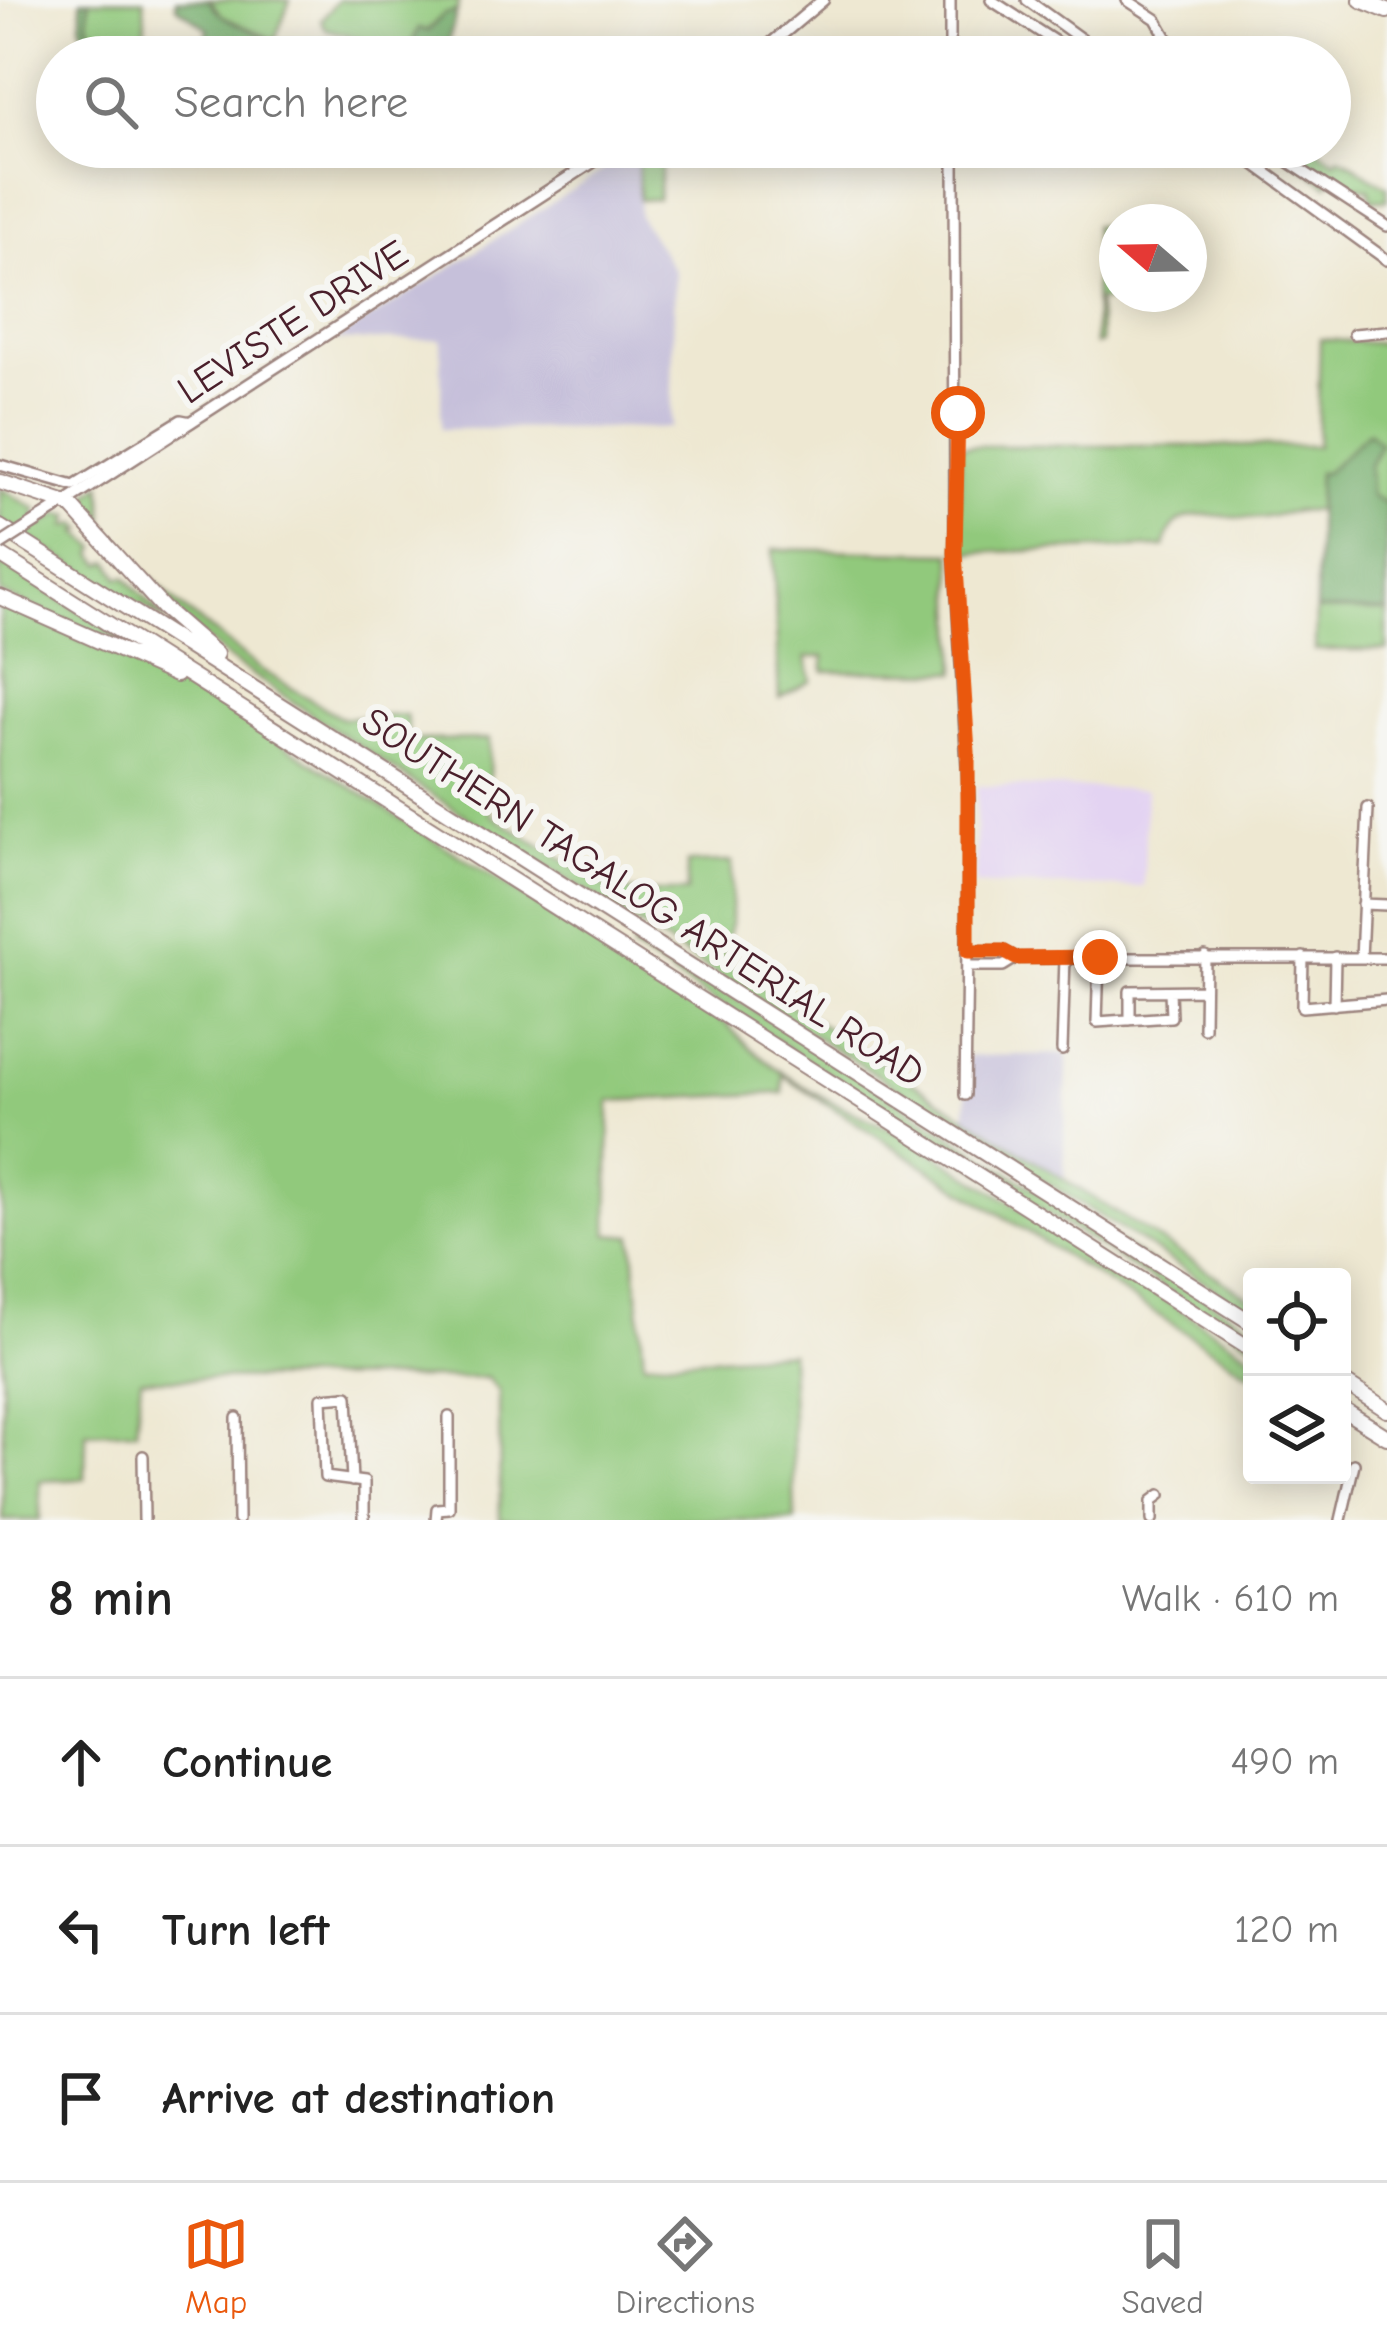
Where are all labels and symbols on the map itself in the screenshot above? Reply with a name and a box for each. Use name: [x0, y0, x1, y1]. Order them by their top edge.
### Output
north arrow: [1099, 204, 1207, 312]
street label: LEVISTE DRIVE: [169, 231, 416, 413]
route start: [931, 386, 985, 440]
street label: SOUTHERN TAGALOG ARTERIAL ROAD: [354, 698, 933, 1096]
route end: [1073, 930, 1127, 984]

